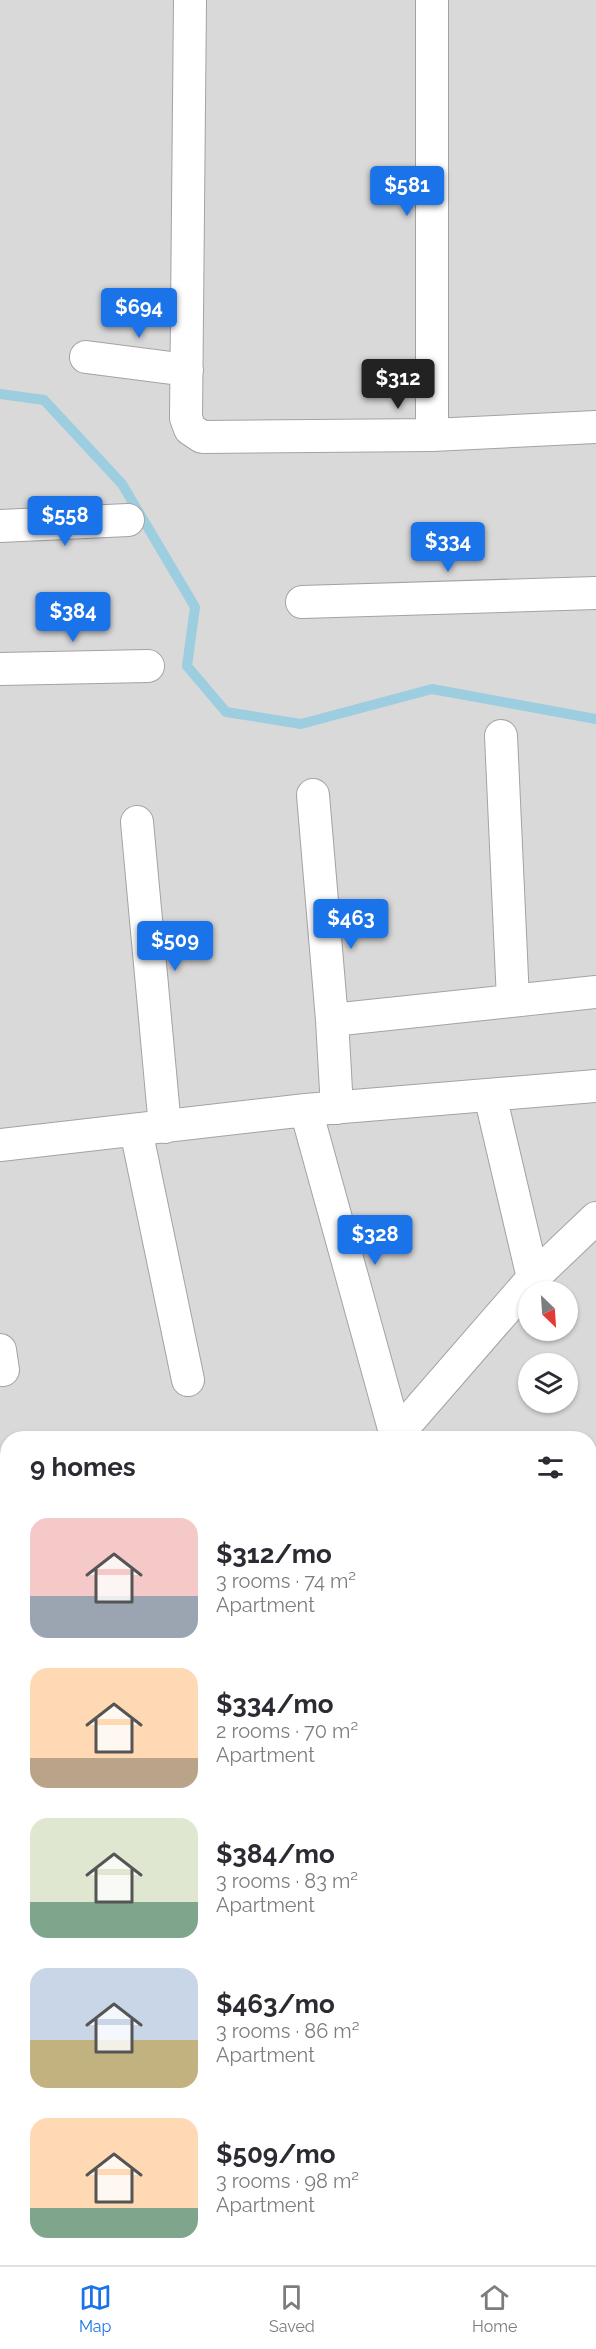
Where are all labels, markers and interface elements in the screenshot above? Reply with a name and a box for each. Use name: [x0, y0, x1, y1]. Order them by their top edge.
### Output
pin: $581: [371, 166, 443, 217]
text: $581: [384, 173, 430, 197]
pin: $694: [103, 288, 175, 339]
text: $694: [115, 295, 163, 319]
pin: $312: [362, 359, 434, 410]
text: $312: [376, 366, 420, 390]
pin: $558: [29, 496, 101, 547]
text: $558: [42, 503, 88, 527]
pin: $334: [412, 522, 484, 573]
text: $334: [425, 529, 471, 553]
pin: $384: [37, 592, 109, 643]
text: $384: [49, 599, 97, 623]
pin: $463: [315, 899, 387, 950]
text: $463: [327, 906, 375, 930]
pin: $509: [139, 921, 211, 972]
text: $509: [151, 928, 199, 952]
pin: $328: [339, 1215, 411, 1266]
text: $328: [351, 1222, 399, 1246]
north arrow: [518, 1281, 578, 1341]
map controls: [518, 1281, 578, 1413]
button: layers: [518, 1353, 578, 1413]
icon: filters: [534, 1451, 567, 1484]
text: 9 homes: [30, 1452, 136, 1482]
text: $312/mo: [216, 1539, 332, 1569]
icon: home: [78, 1542, 150, 1614]
text: 3 rooms · 74 m²: [216, 1569, 356, 1593]
text: Apartment: [216, 1593, 315, 1617]
text: $334/mo: [216, 1689, 333, 1719]
icon: home: [78, 1692, 150, 1764]
text: 2 rooms · 70 m²: [216, 1719, 358, 1743]
text: Apartment: [216, 1743, 315, 1767]
text: $384/mo: [216, 1839, 335, 1869]
icon: home: [78, 1842, 150, 1914]
text: 3 rooms · 83 m²: [216, 1869, 358, 1893]
text: Apartment: [216, 1893, 315, 1917]
text: $463/mo: [216, 1989, 335, 2019]
icon: home: [78, 1992, 150, 2064]
text: 3 rooms · 86 m²: [216, 2019, 359, 2043]
text: Apartment: [216, 2043, 315, 2067]
text: $509/mo: [216, 2139, 335, 2169]
icon: home: [78, 2142, 150, 2214]
text: 3 rooms · 98 m²: [216, 2169, 359, 2193]
text: Apartment: [216, 2193, 315, 2217]
tab: Map: [79, 2281, 112, 2336]
tab: Saved: [269, 2281, 315, 2336]
tab: Home: [472, 2281, 517, 2336]

